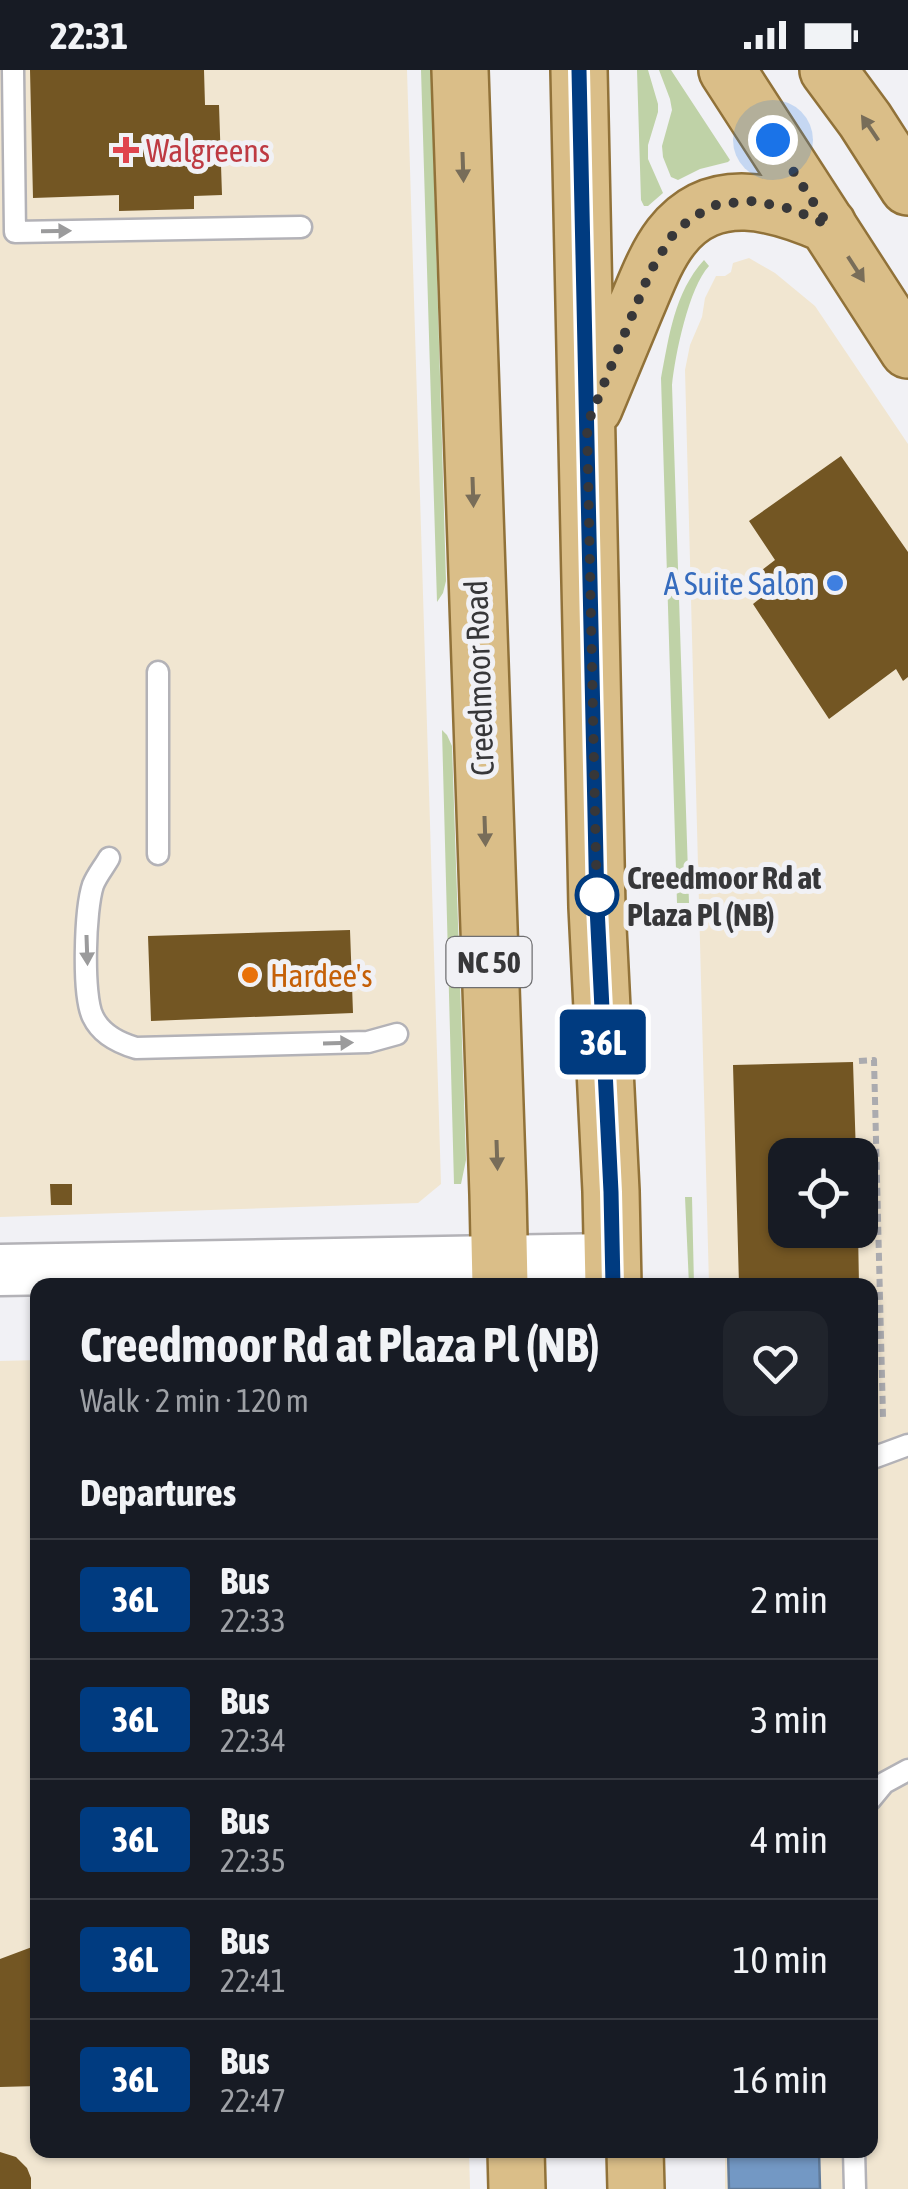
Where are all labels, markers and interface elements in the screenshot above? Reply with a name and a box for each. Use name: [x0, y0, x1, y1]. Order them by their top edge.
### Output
text: 22:31: [50, 14, 128, 57]
one-way arrow: [861, 114, 879, 141]
your location: [748, 115, 798, 165]
place label: Walgreens: [146, 132, 270, 169]
marker: Walgreens: [115, 139, 137, 161]
one-way arrow: [455, 152, 471, 184]
one-way arrow: [41, 223, 73, 239]
one-way arrow: [847, 255, 865, 283]
one-way arrow: [465, 477, 481, 509]
place label: A Suite Salon: [664, 565, 815, 602]
marker: A Suite Salon: [824, 572, 846, 594]
street label: Creedmoor Road: [457, 580, 501, 776]
one-way arrow: [477, 815, 493, 847]
place label: Creedmoor Rd at Plaza Pl (NB): [627, 859, 822, 933]
marker: Creedmoor Rd at Plaza Pl (NB): [576, 874, 618, 916]
one-way arrow: [79, 935, 95, 967]
road number: NC 50: [446, 937, 532, 987]
place label: Hardee's: [270, 957, 373, 994]
marker: Hardee's: [239, 964, 261, 986]
line badge: 36L: [546, 1010, 660, 1074]
text: 36L: [580, 1022, 626, 1062]
one-way arrow: [323, 1034, 355, 1050]
map controls: [768, 1138, 878, 1248]
button: locate: [768, 1138, 878, 1248]
one-way arrow: [489, 1140, 505, 1172]
button: heart: [723, 1311, 828, 1416]
text: Creedmoor Rd at Plaza Pl (NB): [80, 1317, 600, 1372]
text: Walk · 2 min · 120 m: [80, 1382, 309, 1419]
text: Departures: [80, 1471, 236, 1514]
text: Bus: [220, 1559, 270, 1602]
text: 2 min: [750, 1578, 828, 1621]
text: 36L: [112, 1579, 158, 1619]
text: 22:33: [220, 1602, 286, 1639]
text: Bus: [220, 1679, 270, 1722]
text: 3 min: [750, 1698, 828, 1741]
text: 36L: [112, 1699, 158, 1739]
text: 22:34: [220, 1722, 286, 1759]
text: Bus: [220, 1799, 270, 1842]
text: 4 min: [750, 1818, 828, 1861]
text: 36L: [112, 1819, 158, 1859]
text: 22:35: [220, 1842, 286, 1879]
text: Bus: [220, 1919, 270, 1962]
text: 10 min: [733, 1938, 828, 1981]
text: 36L: [112, 1939, 158, 1979]
text: 22:41: [220, 1962, 286, 1999]
text: Bus: [220, 2039, 270, 2082]
text: 16 min: [733, 2058, 828, 2101]
text: 36L: [112, 2059, 158, 2099]
text: 22:47: [220, 2082, 286, 2119]

